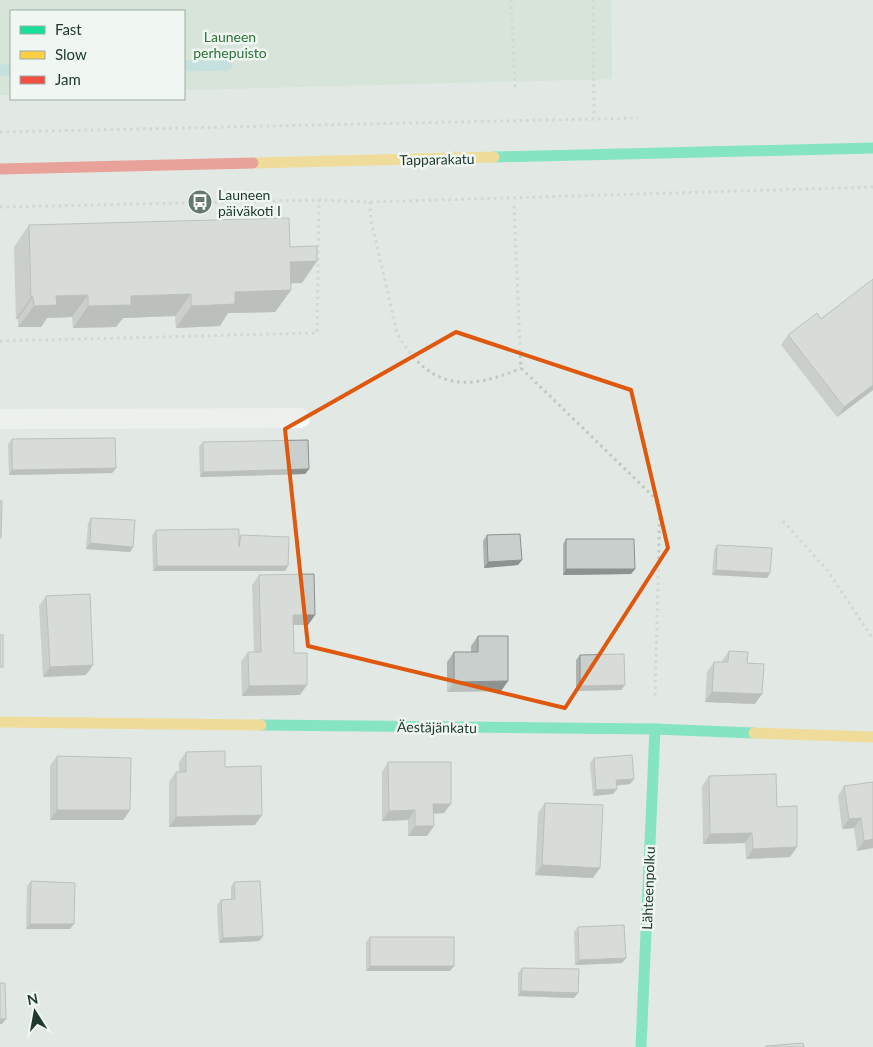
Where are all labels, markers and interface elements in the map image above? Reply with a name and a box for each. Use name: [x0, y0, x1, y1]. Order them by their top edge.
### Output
legend: [10, 10, 185, 100]
text: Fast: [55, 20, 82, 38]
park label: Launeen perhepuisto: [193, 28, 267, 61]
text: Slow: [55, 45, 87, 63]
text: Jam: [55, 70, 81, 88]
street label: Tapparakatu: [399, 150, 475, 168]
place label: Launeen päiväkoti I: [218, 186, 281, 219]
bus stop icon: Launeen päiväkoti I: [187, 189, 213, 215]
street label: Äestäjänkatu: [397, 718, 477, 736]
street label: Lähteenpolku: [638, 846, 658, 930]
north arrow: [10, 987, 60, 1037]
text: N: [26, 989, 39, 1008]

